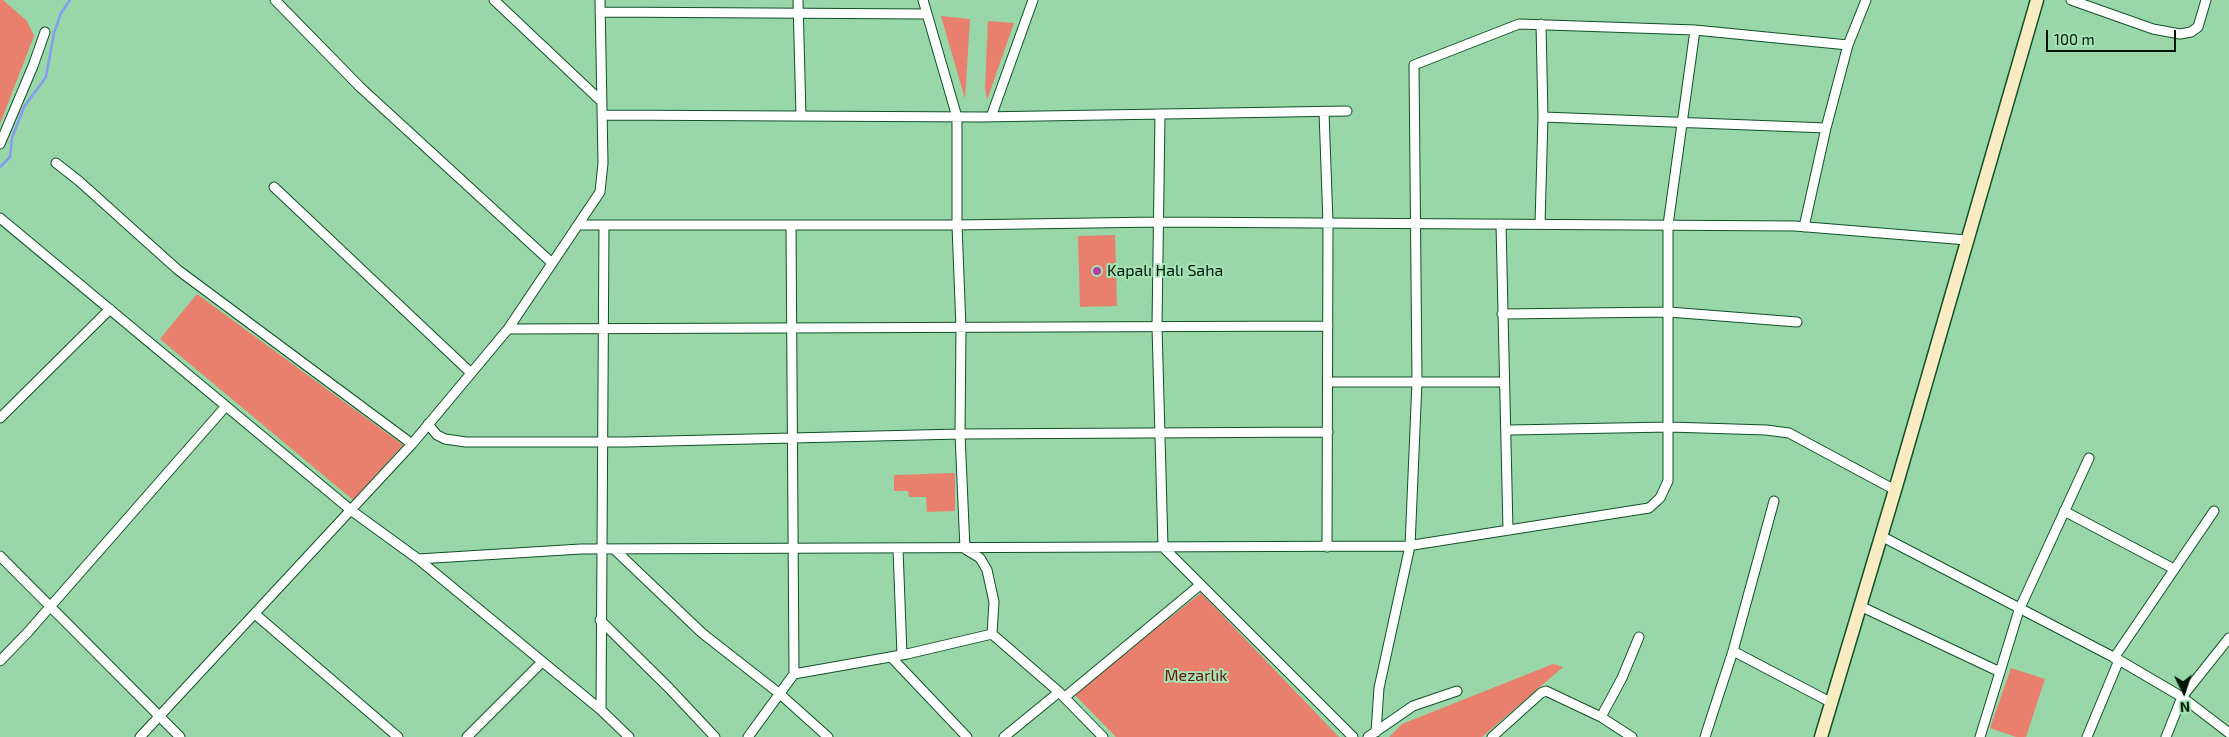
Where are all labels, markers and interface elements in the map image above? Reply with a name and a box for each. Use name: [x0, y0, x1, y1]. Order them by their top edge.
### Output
scale bar: [2049, 20, 2179, 52]
text: 100 m: [2054, 30, 2095, 48]
place label: Kapalı Halı Saha: [1107, 261, 1223, 281]
marker: Kapalı Halı Saha: [1091, 265, 1103, 277]
park label: Mezarlık: [1165, 666, 1227, 686]
north arrow: [2159, 667, 2209, 717]
text: N: [2179, 699, 2191, 716]

